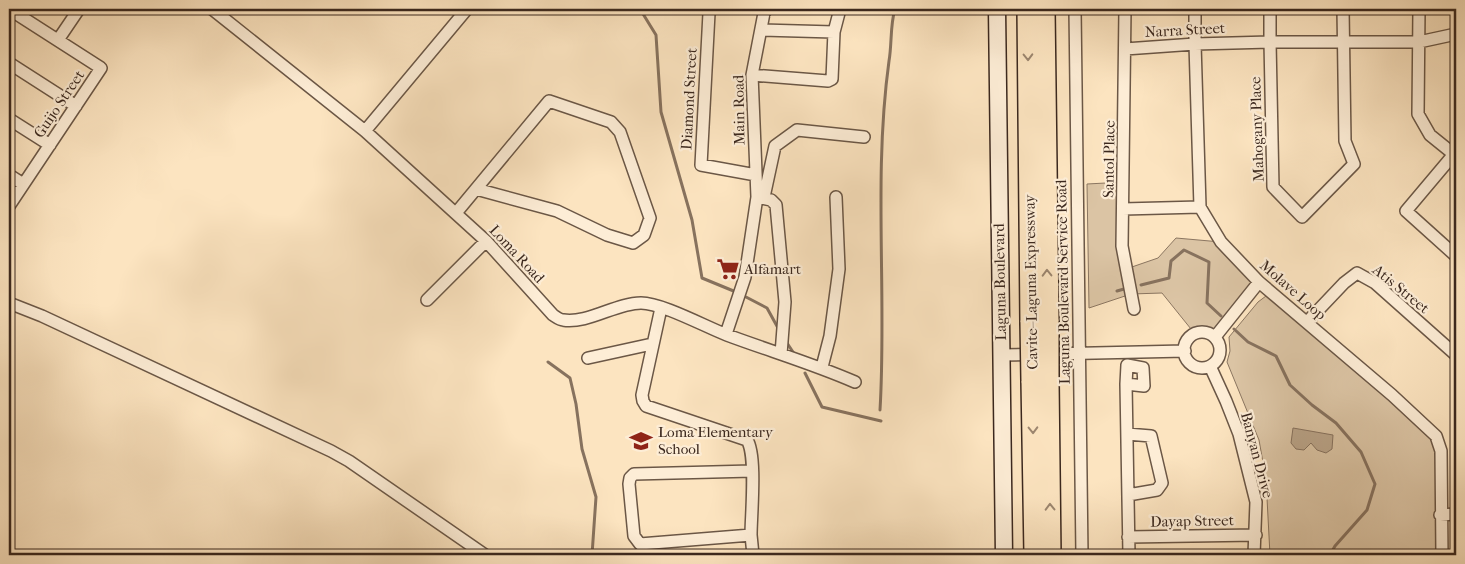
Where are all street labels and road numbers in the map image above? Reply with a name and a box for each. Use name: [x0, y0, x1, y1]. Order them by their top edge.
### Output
street label: Narra Street: [1144, 19, 1226, 41]
street label: Diamond Street: [677, 47, 701, 151]
street label: Guijo Street: [30, 66, 89, 141]
street label: Main Road: [729, 74, 749, 145]
street label: Mahogany Place: [1246, 76, 1268, 182]
street label: Santol Place: [1099, 119, 1119, 198]
street label: Laguna Boulevard Service Road: [1052, 179, 1074, 384]
street label: Cavite–Laguna Expressway: [1020, 193, 1042, 370]
street label: Loma Road: [486, 221, 549, 287]
street label: Laguna Boulevard: [990, 222, 1010, 341]
street label: Molave Loop: [1256, 256, 1330, 324]
street label: Atis Street: [1368, 260, 1433, 318]
street label: Banyan Drive: [1237, 410, 1277, 500]
street label: Dayap Street: [1150, 511, 1235, 531]

